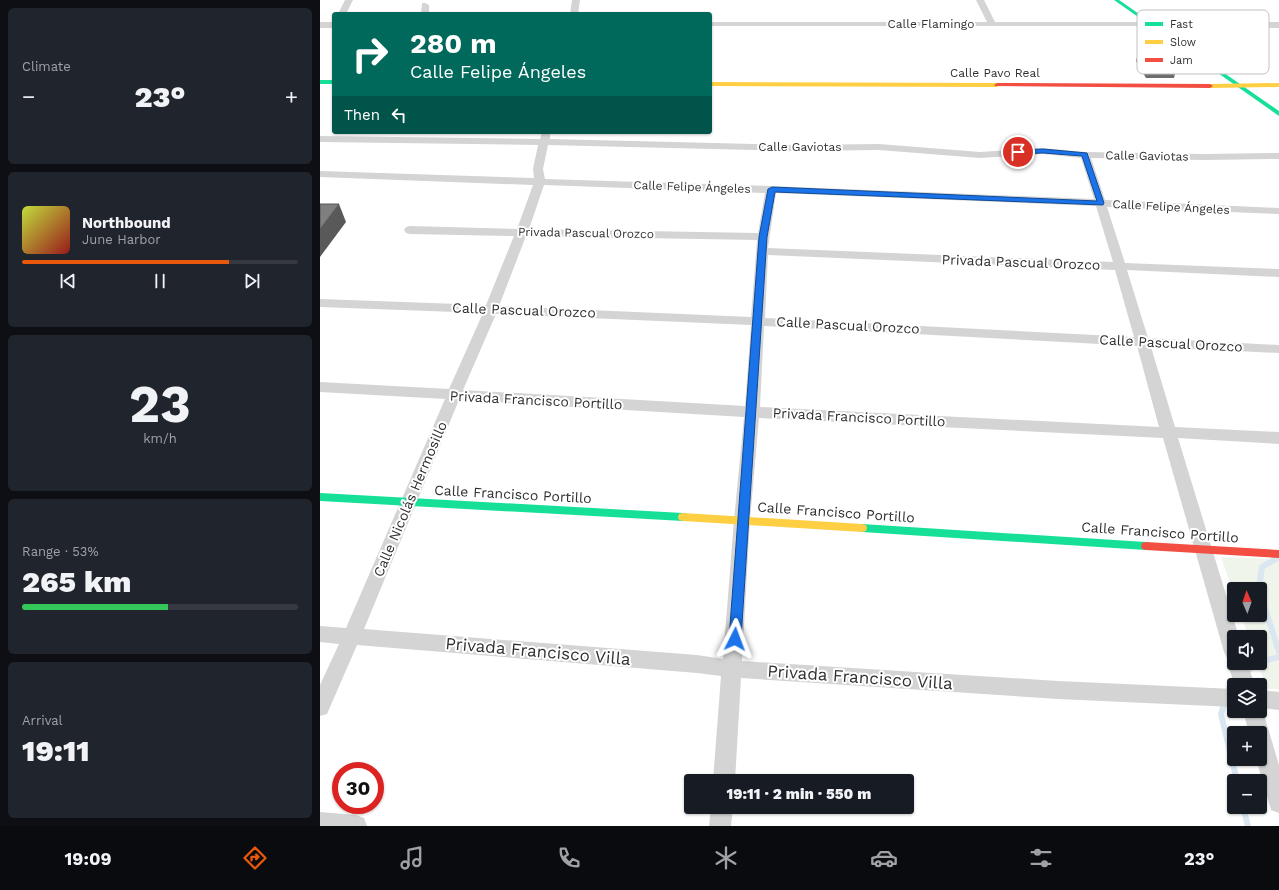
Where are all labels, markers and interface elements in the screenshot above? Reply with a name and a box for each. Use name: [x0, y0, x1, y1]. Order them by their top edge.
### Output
legend: [1137, 10, 1269, 74]
street label: Calle Flamingo: [888, 17, 974, 31]
text: Fast: [1170, 18, 1193, 31]
text: 280 m: [410, 27, 497, 60]
icon: right: [344, 28, 396, 80]
text: Slow: [1170, 36, 1196, 49]
text: Jam: [1170, 54, 1193, 67]
text: Climate: [22, 59, 71, 74]
text: Calle Felipe Ángeles: [410, 61, 586, 82]
street label: Calle Pavo Real: [950, 66, 1040, 80]
text: 23°: [134, 79, 186, 114]
text: −: [22, 84, 35, 109]
text: +: [285, 84, 298, 109]
icon: left: [388, 104, 410, 126]
text: Then: [344, 106, 380, 124]
pin: [1001, 135, 1035, 169]
street label: Calle Gaviotas: [758, 140, 842, 154]
icon: arrive: [1007, 141, 1029, 163]
street label: Calle Gaviotas: [1105, 148, 1189, 164]
street label: Calle Felipe Ángeles: [633, 178, 751, 196]
street label: Calle Felipe Ángeles: [1112, 197, 1230, 217]
text: Northbound: [82, 214, 171, 232]
street label: Privada Pascual Orozco: [518, 225, 654, 241]
text: June Harbor: [82, 232, 161, 247]
street label: Privada Pascual Orozco: [941, 251, 1101, 273]
icon: previous: [57, 270, 79, 292]
icon: pause: [149, 270, 171, 292]
icon: next: [241, 270, 263, 292]
street label: Calle Pascual Orozco: [452, 300, 596, 320]
street label: Calle Pascual Orozco: [776, 313, 920, 337]
street label: Calle Pascual Orozco: [1099, 331, 1243, 355]
text: 23: [129, 374, 191, 435]
street label: Privada Francisco Portillo: [449, 387, 623, 413]
street label: Privada Francisco Portillo: [772, 404, 946, 430]
street label: Calle Nicolás Hermosillo: [370, 419, 450, 579]
text: km/h: [143, 431, 177, 446]
street label: Calle Francisco Portillo: [434, 482, 592, 506]
street label: Calle Francisco Portillo: [757, 499, 915, 525]
street label: Calle Francisco Portillo: [1081, 519, 1239, 545]
text: Range · 53%: [22, 544, 99, 559]
text: 265 km: [22, 564, 131, 599]
north arrow: [1227, 582, 1267, 622]
map controls: [1227, 582, 1267, 814]
position arrow: [714, 618, 756, 660]
button: sound: [1227, 630, 1267, 670]
street label: Privada Francisco Villa: [445, 633, 632, 669]
street label: Privada Francisco Villa: [767, 661, 954, 693]
button: layers: [1227, 678, 1267, 718]
text: Arrival: [22, 713, 63, 728]
button: +: [1227, 726, 1267, 766]
text: 19:11: [22, 733, 90, 768]
speed limit sign: 30: [332, 762, 384, 814]
button: −: [1227, 774, 1267, 814]
text: 19:11 · 2 min · 550 m: [727, 785, 871, 803]
icon: directions: [241, 844, 269, 872]
icon: music: [398, 844, 426, 872]
icon: phone: [555, 844, 583, 872]
icon: climate: [712, 844, 740, 872]
icon: car: [870, 844, 898, 872]
icon: filters: [1027, 844, 1055, 872]
text: 19:09: [65, 848, 112, 869]
text: 23°: [1184, 848, 1214, 869]

